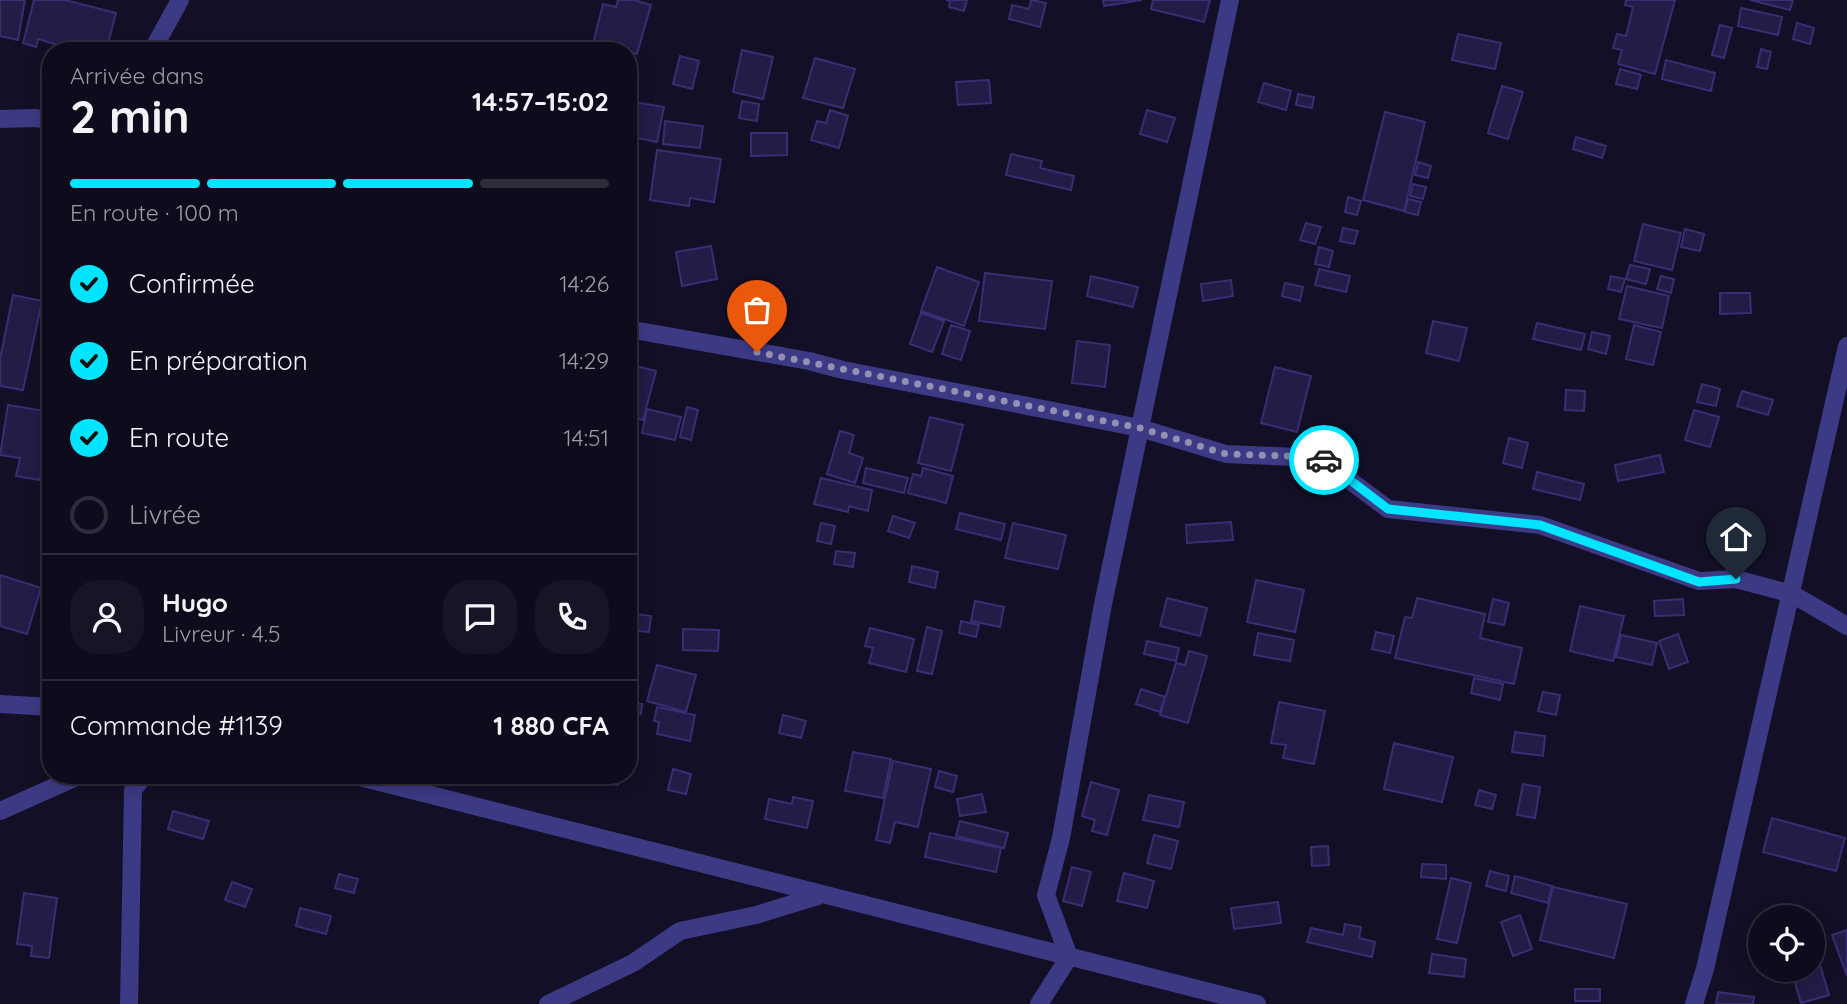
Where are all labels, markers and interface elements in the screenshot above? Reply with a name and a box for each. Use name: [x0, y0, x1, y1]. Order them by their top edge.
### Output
text: Arrivée dans: [70, 61, 204, 90]
text: 14:57–15:02: [472, 85, 609, 118]
text: 2 min: [70, 87, 190, 145]
text: En route · 100 m: [70, 198, 239, 227]
icon: check: [70, 265, 108, 303]
text: Confirmée: [129, 267, 255, 300]
text: 14:26: [559, 269, 609, 298]
pin: [727, 280, 787, 352]
icon: bag: [738, 291, 776, 329]
icon: check: [70, 342, 108, 380]
text: En préparation: [129, 344, 308, 377]
text: 14:29: [559, 346, 609, 375]
icon: check: [70, 419, 108, 457]
text: En route: [129, 421, 229, 454]
text: 14:51: [563, 423, 609, 452]
courier: [1289, 425, 1359, 495]
icon: car: [1305, 441, 1343, 479]
text: Livrée: [129, 498, 201, 531]
pin: [1706, 507, 1766, 579]
icon: home: [1717, 518, 1755, 556]
button: person: [70, 580, 144, 654]
button: chat: [443, 580, 517, 654]
button: phone: [535, 580, 609, 654]
text: Hugo: [162, 586, 228, 619]
text: Livreur · 4.5: [162, 619, 280, 648]
text: Commande #1139: [70, 709, 283, 742]
text: 1 880 CFA: [493, 709, 609, 742]
map controls: [1748, 905, 1825, 982]
button: locate: [1748, 905, 1825, 982]

